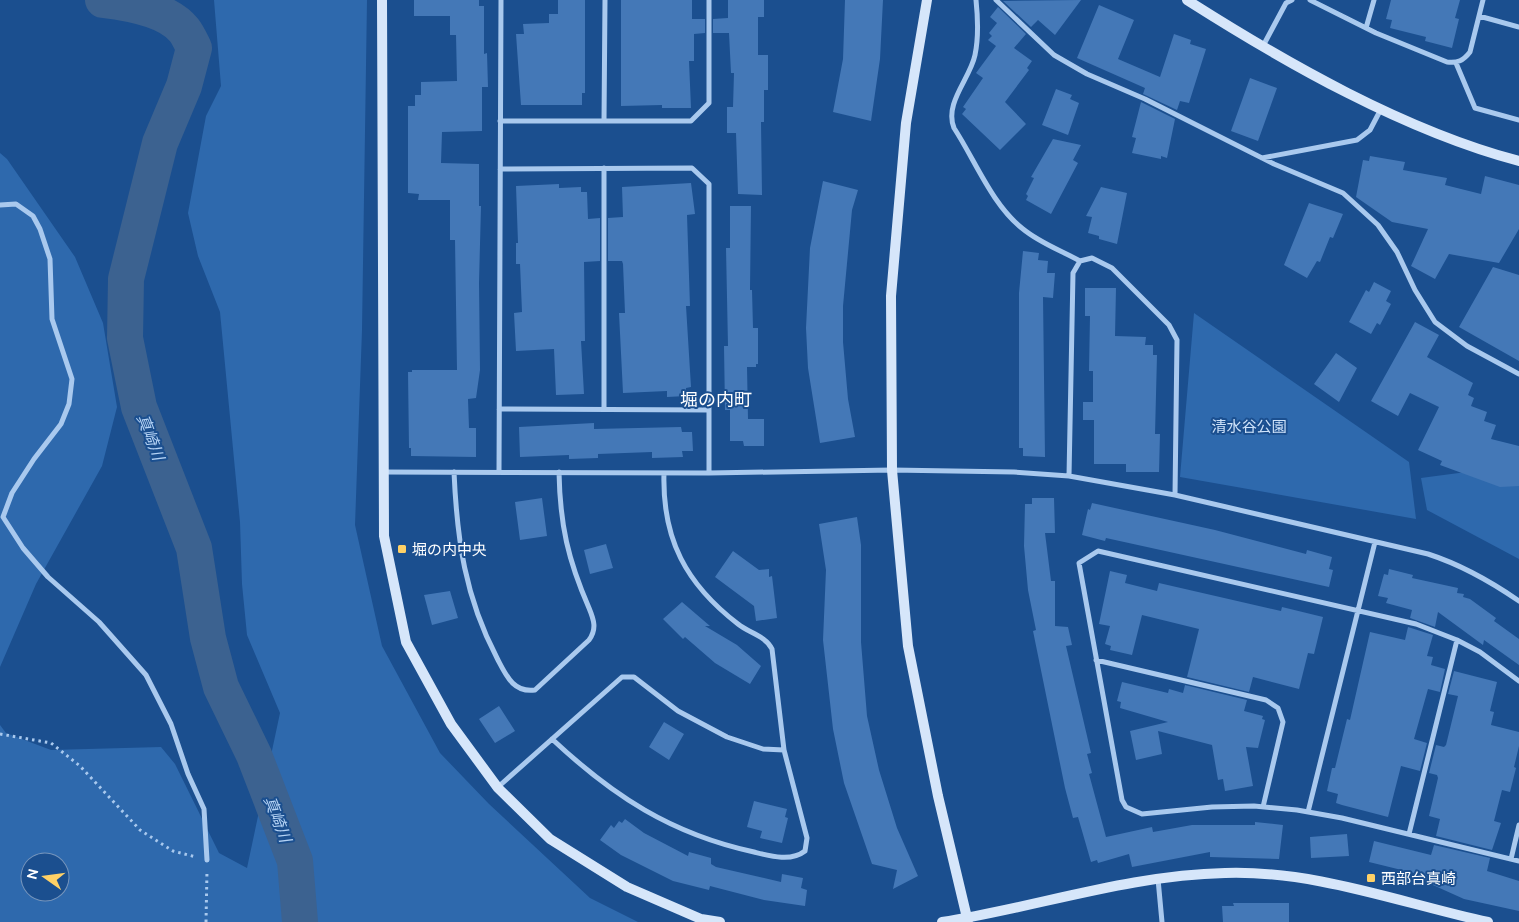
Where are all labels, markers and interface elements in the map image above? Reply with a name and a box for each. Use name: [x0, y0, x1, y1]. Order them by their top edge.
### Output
district label: 堀の内町: [680, 389, 752, 409]
water label: 真崎川: [134, 411, 169, 464]
park label: 清水谷公園: [1211, 418, 1287, 435]
place label: 堀の内中央: [412, 541, 487, 558]
marker: 堀の内中央: [396, 543, 408, 555]
water label: 真崎川: [261, 793, 296, 846]
north arrow: [20, 852, 70, 902]
text: N: [23, 867, 41, 881]
place label: 西部台真崎: [1381, 870, 1456, 887]
marker: 西部台真崎: [1365, 872, 1377, 884]

